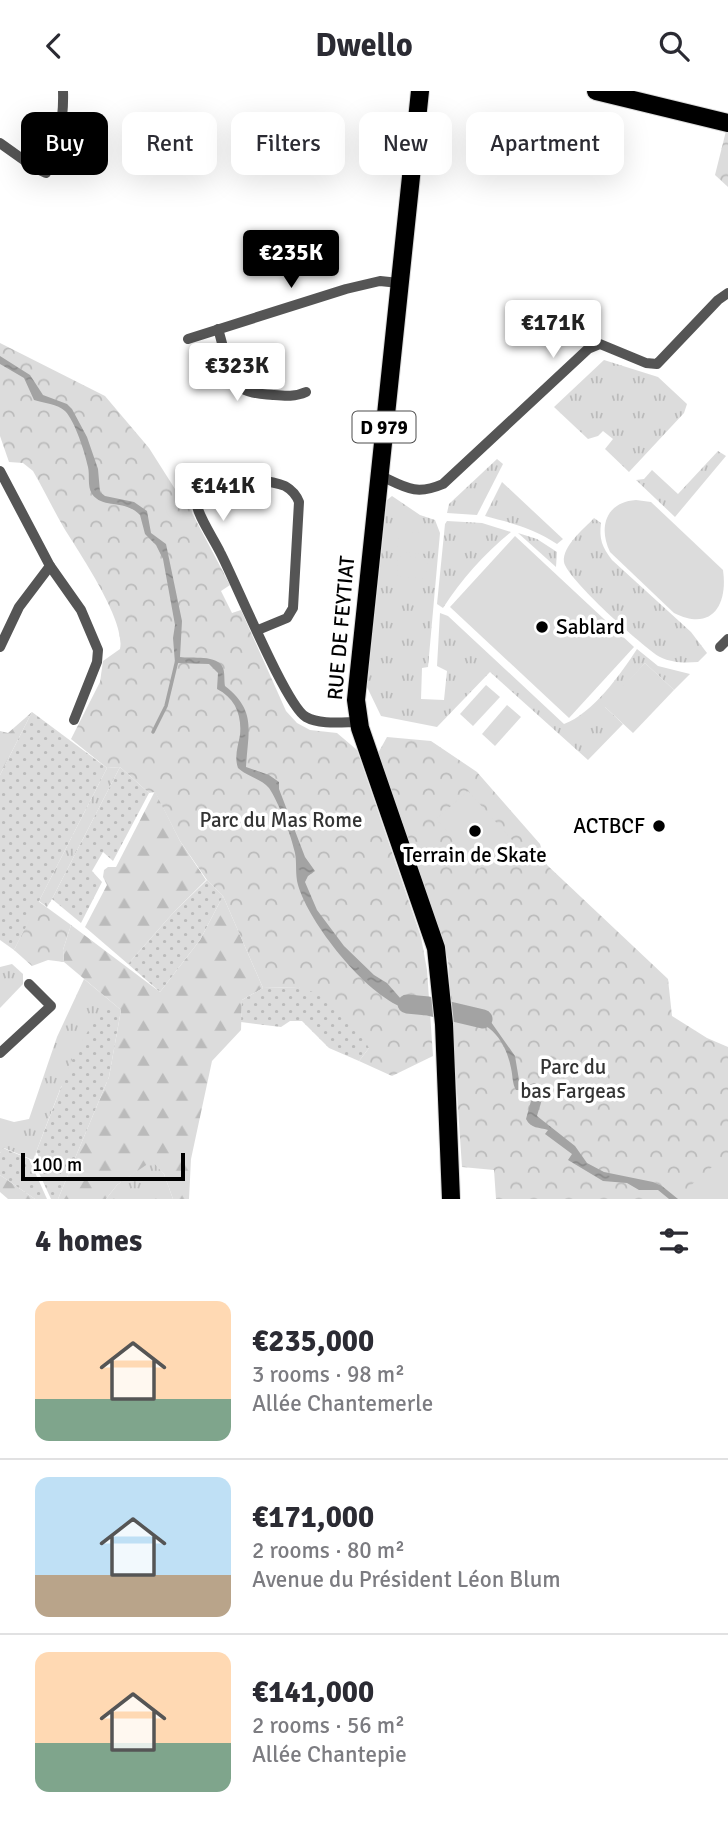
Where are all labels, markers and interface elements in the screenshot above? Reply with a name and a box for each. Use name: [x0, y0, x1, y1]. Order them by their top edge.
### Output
text: Dwello: [315, 26, 413, 65]
icon: back: [35, 27, 73, 65]
icon: search: [655, 27, 693, 65]
chip: Buy: [21, 112, 108, 175]
chip: Rent: [122, 112, 217, 175]
chip: Filters: [231, 112, 345, 175]
chip: New: [359, 112, 452, 175]
chip: Apartment: [466, 112, 624, 175]
pin: €235K: [242, 231, 340, 290]
text: €235K: [259, 238, 323, 267]
pin: €171K: [504, 301, 602, 360]
text: €171K: [521, 308, 585, 337]
pin: €323K: [188, 343, 286, 403]
text: €323K: [205, 351, 269, 380]
road number: D 979: [352, 411, 416, 443]
pin: €141K: [174, 463, 272, 523]
text: €141K: [191, 471, 255, 500]
street label: RUE DE FEYTIAT: [322, 554, 360, 701]
place label: Sablard: [556, 614, 625, 640]
marker: Sablard: [534, 619, 550, 635]
park label: Parc du Mas Rome: [199, 807, 363, 833]
place label: ACTBCF: [573, 813, 645, 839]
marker: ACTBCF: [651, 818, 667, 834]
marker: Terrain de Skate: [467, 823, 483, 839]
place label: Terrain de Skate: [403, 842, 547, 868]
park label: Parc du bas Fargeas: [520, 1054, 626, 1104]
scale bar: [21, 1150, 186, 1182]
text: 100 m: [32, 1153, 82, 1177]
icon: filters: [655, 1222, 693, 1260]
text: 4 homes: [35, 1223, 142, 1260]
text: €235,000: [252, 1323, 374, 1360]
icon: home: [91, 1329, 175, 1413]
text: 3 rooms · 98 m²: [252, 1360, 405, 1389]
text: Allée Chantemerle: [252, 1389, 433, 1418]
text: €171,000: [252, 1499, 374, 1536]
icon: home: [91, 1505, 175, 1589]
text: 2 rooms · 80 m²: [252, 1536, 405, 1565]
text: Avenue du Président Léon Blum: [252, 1565, 561, 1594]
text: €141,000: [252, 1674, 374, 1711]
icon: home: [91, 1680, 175, 1764]
text: 2 rooms · 56 m²: [252, 1711, 405, 1740]
text: Allée Chantepie: [252, 1740, 407, 1769]

